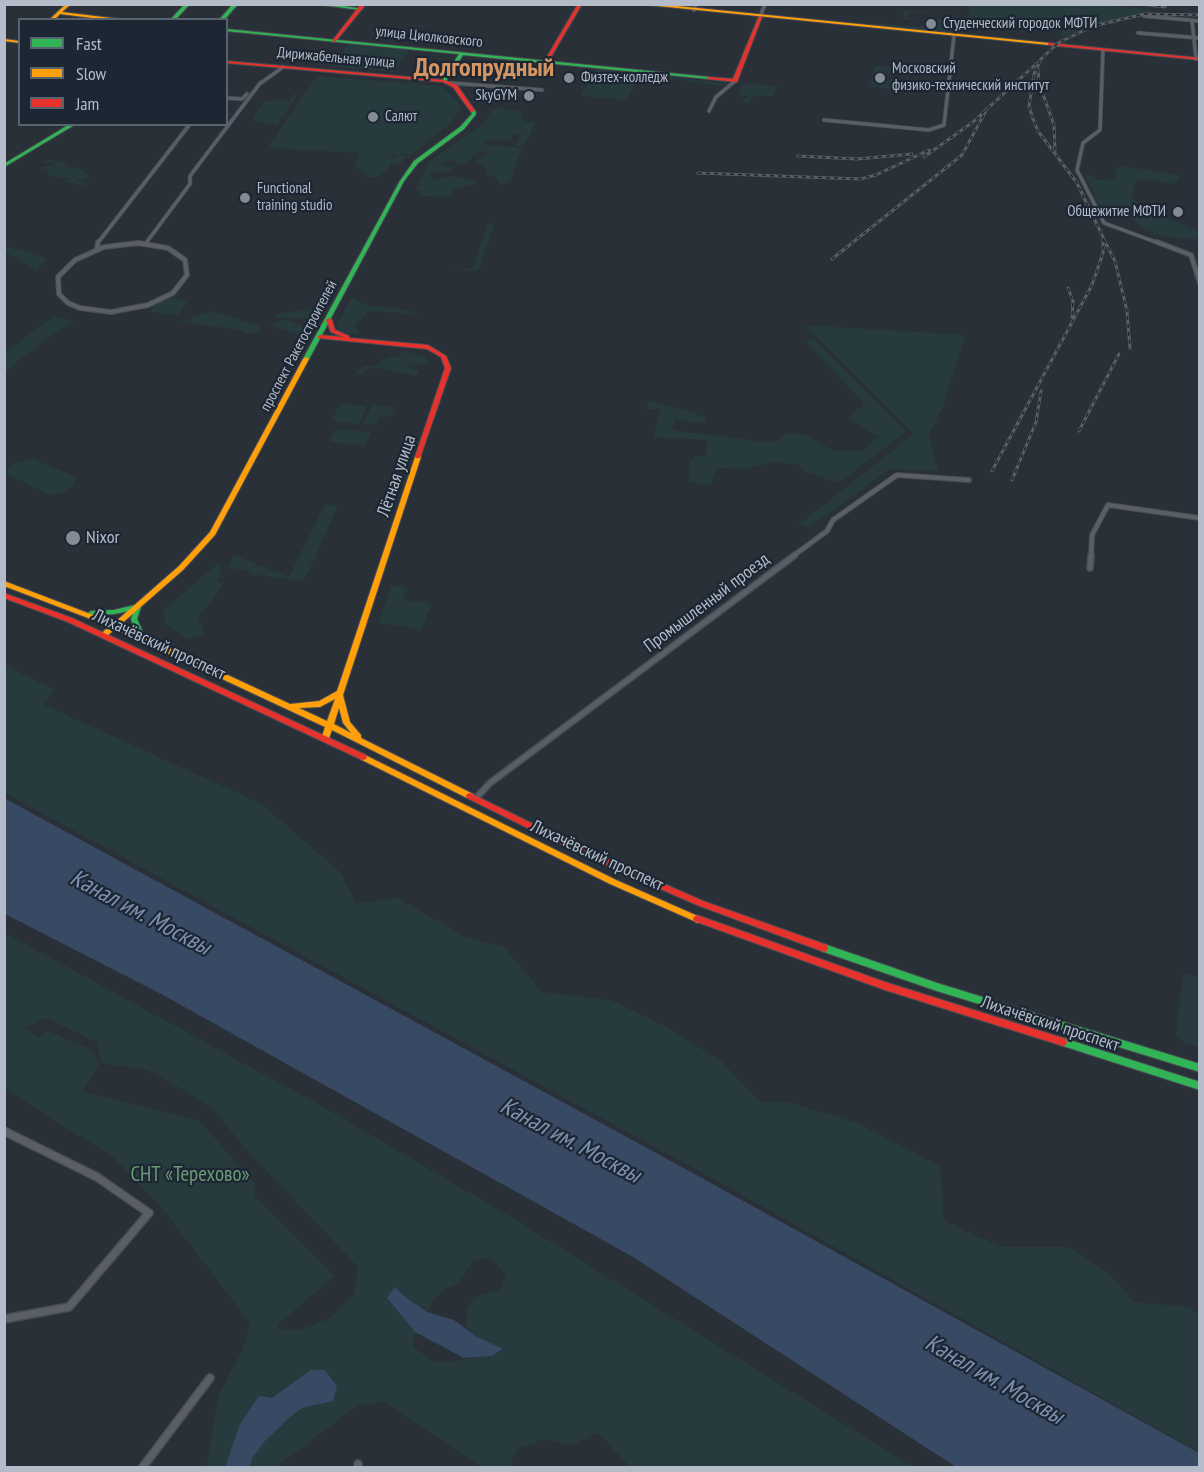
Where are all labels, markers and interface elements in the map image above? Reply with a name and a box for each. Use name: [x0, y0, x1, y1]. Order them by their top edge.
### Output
place label: Студенческий городок МФТИ: [943, 15, 1097, 33]
marker: Студенческий городок МФТИ: [924, 17, 938, 31]
legend: [18, 18, 228, 126]
street label: улица Циолковского: [374, 22, 484, 52]
text: Fast: [76, 32, 102, 55]
street label: Дирижабельная улица: [276, 44, 396, 72]
district label: Долгопрудный: [414, 53, 554, 85]
place label: Московский физико-технический институт: [892, 60, 1049, 95]
text: Slow: [76, 62, 106, 85]
place label: Физтех-колледж: [581, 69, 668, 87]
marker: Физтех-колледж: [562, 71, 576, 85]
marker: Московский физико-технический институт: [873, 71, 887, 85]
place label: SkyGYM: [475, 87, 517, 105]
marker: SkyGYM: [522, 89, 536, 103]
text: Jam: [76, 92, 99, 115]
place label: Салют: [385, 108, 417, 126]
marker: Салют: [366, 110, 380, 124]
place label: Functional training studio: [257, 180, 333, 215]
marker: Functional training studio: [238, 191, 252, 205]
place label: Общежитие МФТИ: [1067, 203, 1166, 221]
marker: Общежитие МФТИ: [1171, 205, 1185, 219]
street label: проспект Ракетостроителей: [257, 277, 341, 415]
street label: Лётная улица: [373, 432, 421, 520]
place label: Nixor: [86, 527, 119, 549]
marker: Nixor: [64, 529, 82, 547]
street label: Промышленный проезд: [640, 549, 774, 657]
street label: Лихачёвский проспект: [89, 605, 229, 685]
street label: Лихачёвский проспект: [527, 816, 667, 896]
water label: Канал им. Москвы: [65, 864, 215, 962]
street label: Лихачёвский проспект: [978, 991, 1122, 1057]
water label: Канал им. Москвы: [495, 1092, 645, 1190]
park label: СНТ «Терехово»: [130, 1162, 250, 1188]
water label: Канал им. Москвы: [920, 1329, 1068, 1431]

